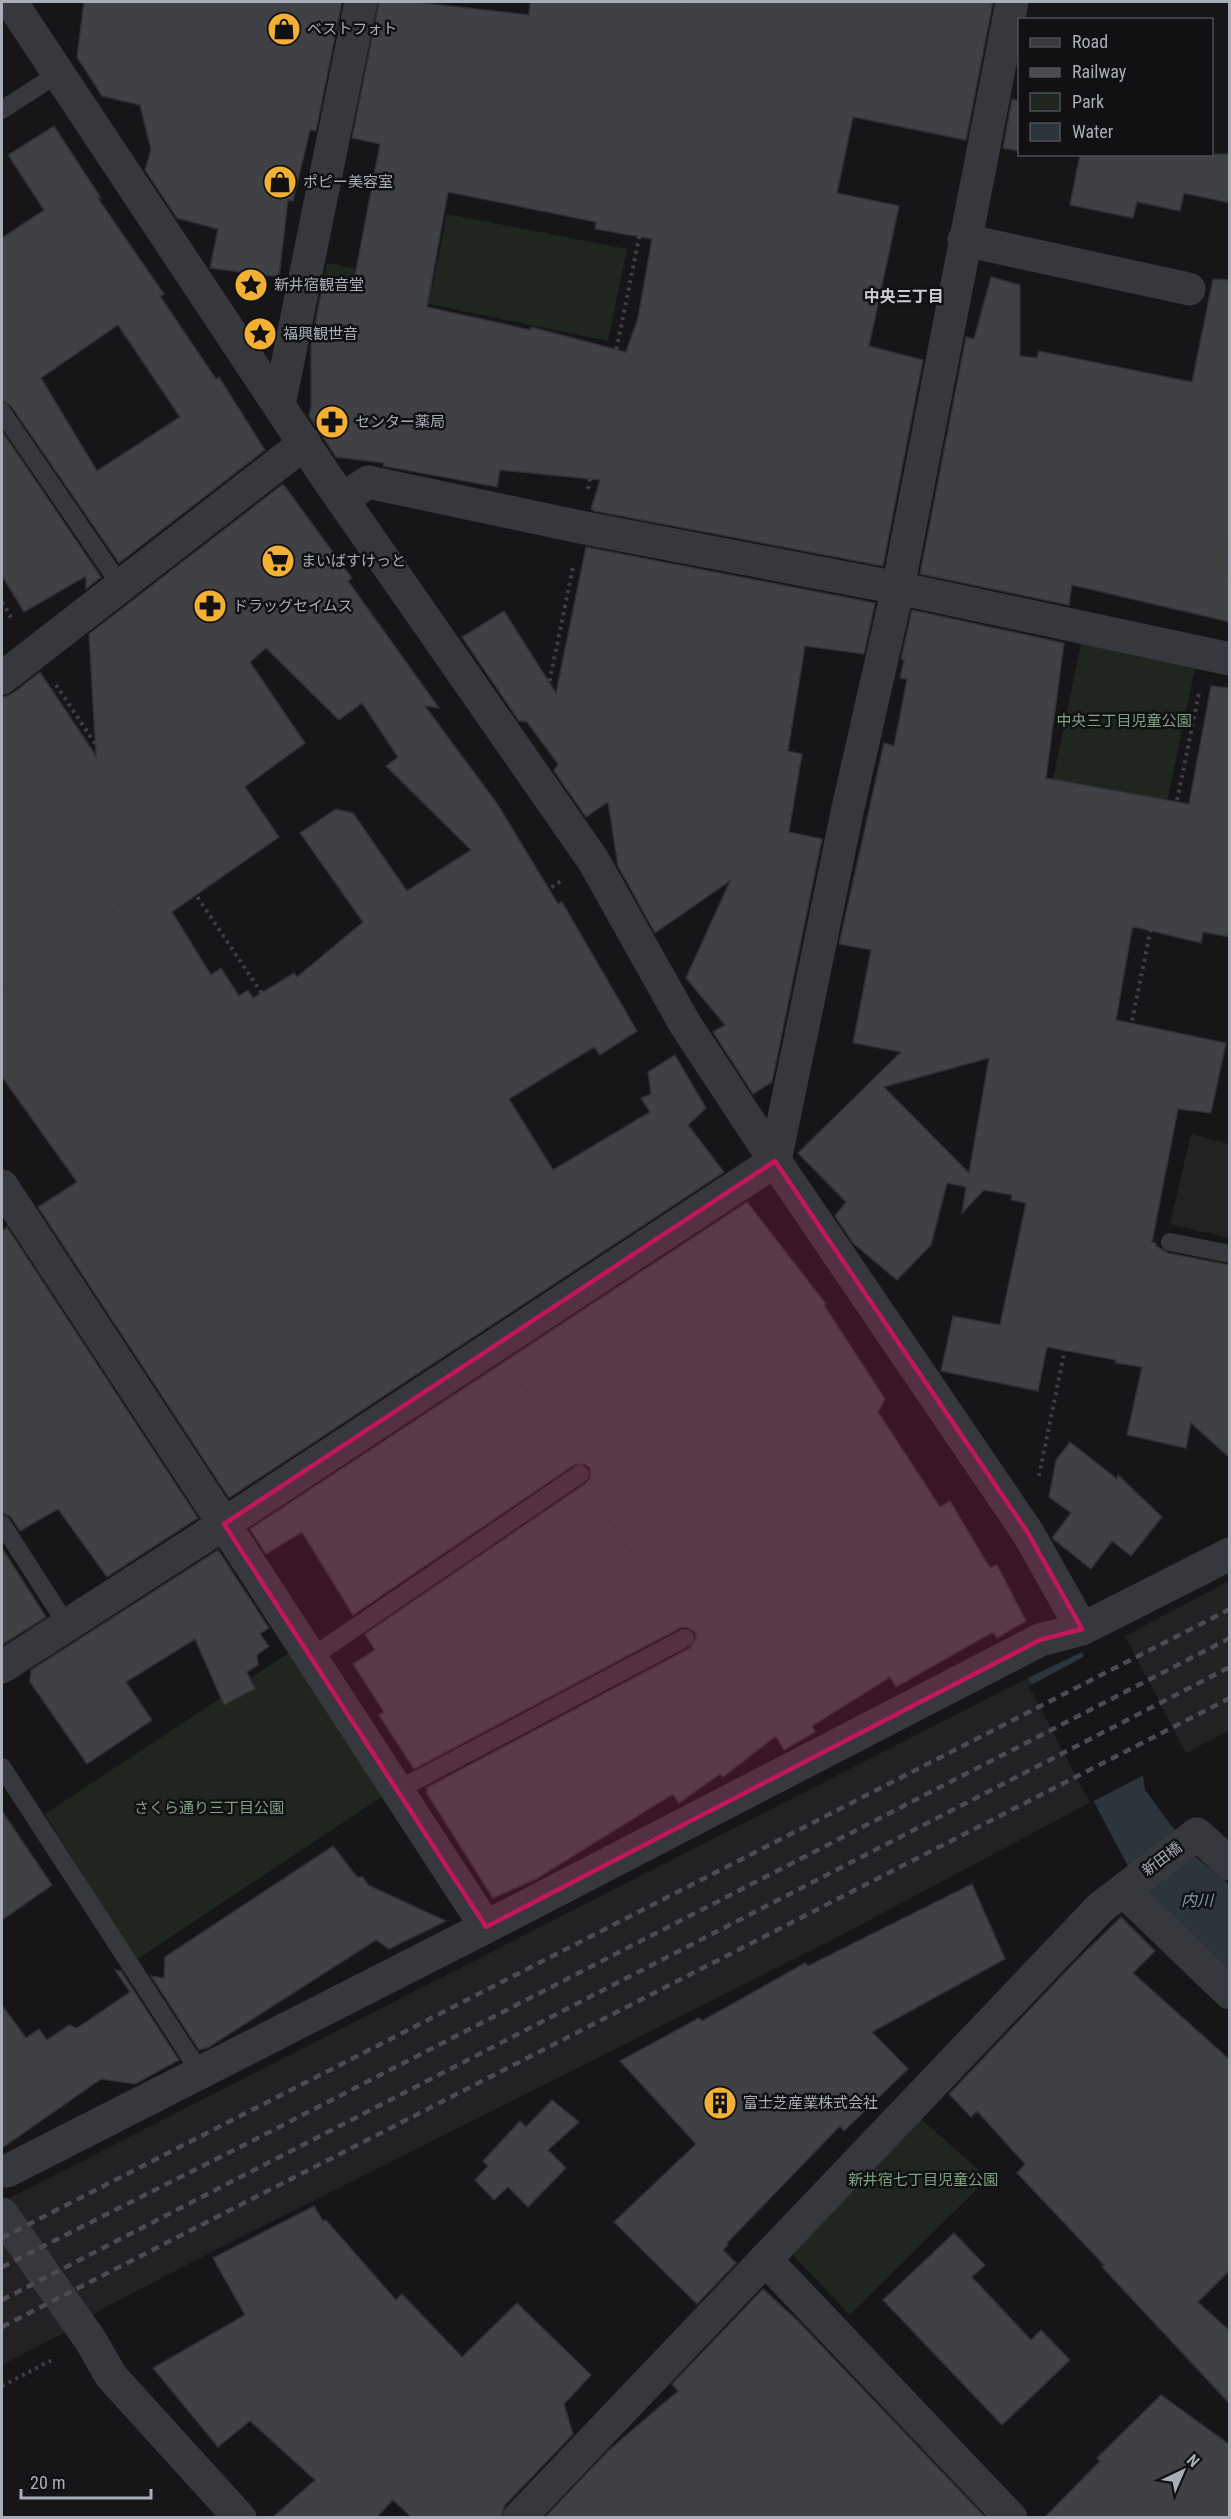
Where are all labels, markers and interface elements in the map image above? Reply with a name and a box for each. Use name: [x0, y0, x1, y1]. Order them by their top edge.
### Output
shop icon: ベストフォト: [266, 11, 302, 47]
legend: [1018, 18, 1213, 156]
place label: ベストフォト: [307, 20, 397, 38]
text: Road: [1072, 31, 1108, 52]
text: Railway: [1072, 61, 1127, 82]
text: Park: [1072, 91, 1104, 112]
text: Water: [1072, 121, 1114, 142]
shop icon: ポピー美容室: [262, 164, 298, 200]
place label: ポピー美容室: [303, 173, 393, 191]
place icon: 新井宿観音堂: [233, 267, 269, 303]
place label: 新井宿観音堂: [274, 276, 364, 294]
district label: 中央三丁目: [864, 287, 944, 306]
place icon: 福興観世音: [242, 316, 278, 352]
place label: 福興観世音: [283, 325, 358, 343]
pharmacy icon: センター薬局: [314, 404, 350, 440]
place label: センター薬局: [355, 413, 445, 431]
supermarket icon: まいばすけっと: [260, 543, 296, 579]
place label: まいばすけっと: [301, 552, 406, 570]
pharmacy icon: ドラッグセイムス: [192, 588, 228, 624]
place label: ドラッグセイムス: [233, 597, 353, 615]
park label: 中央三丁目児童公園: [1056, 712, 1192, 730]
park label: さくら通り三丁目公園: [134, 1799, 284, 1817]
street label: 新田橋: [1139, 1838, 1185, 1880]
water label: 内川: [1181, 1891, 1215, 1910]
building icon: 富士芝産業株式会社: [702, 2085, 738, 2121]
place label: 富士芝産業株式会社: [743, 2094, 878, 2112]
park label: 新井宿七丁目児童公園: [848, 2171, 998, 2189]
north arrow: [1153, 2441, 1213, 2501]
text: N: [1183, 2450, 1203, 2471]
scale bar: [21, 2462, 152, 2500]
text: 20 m: [30, 2472, 65, 2493]

